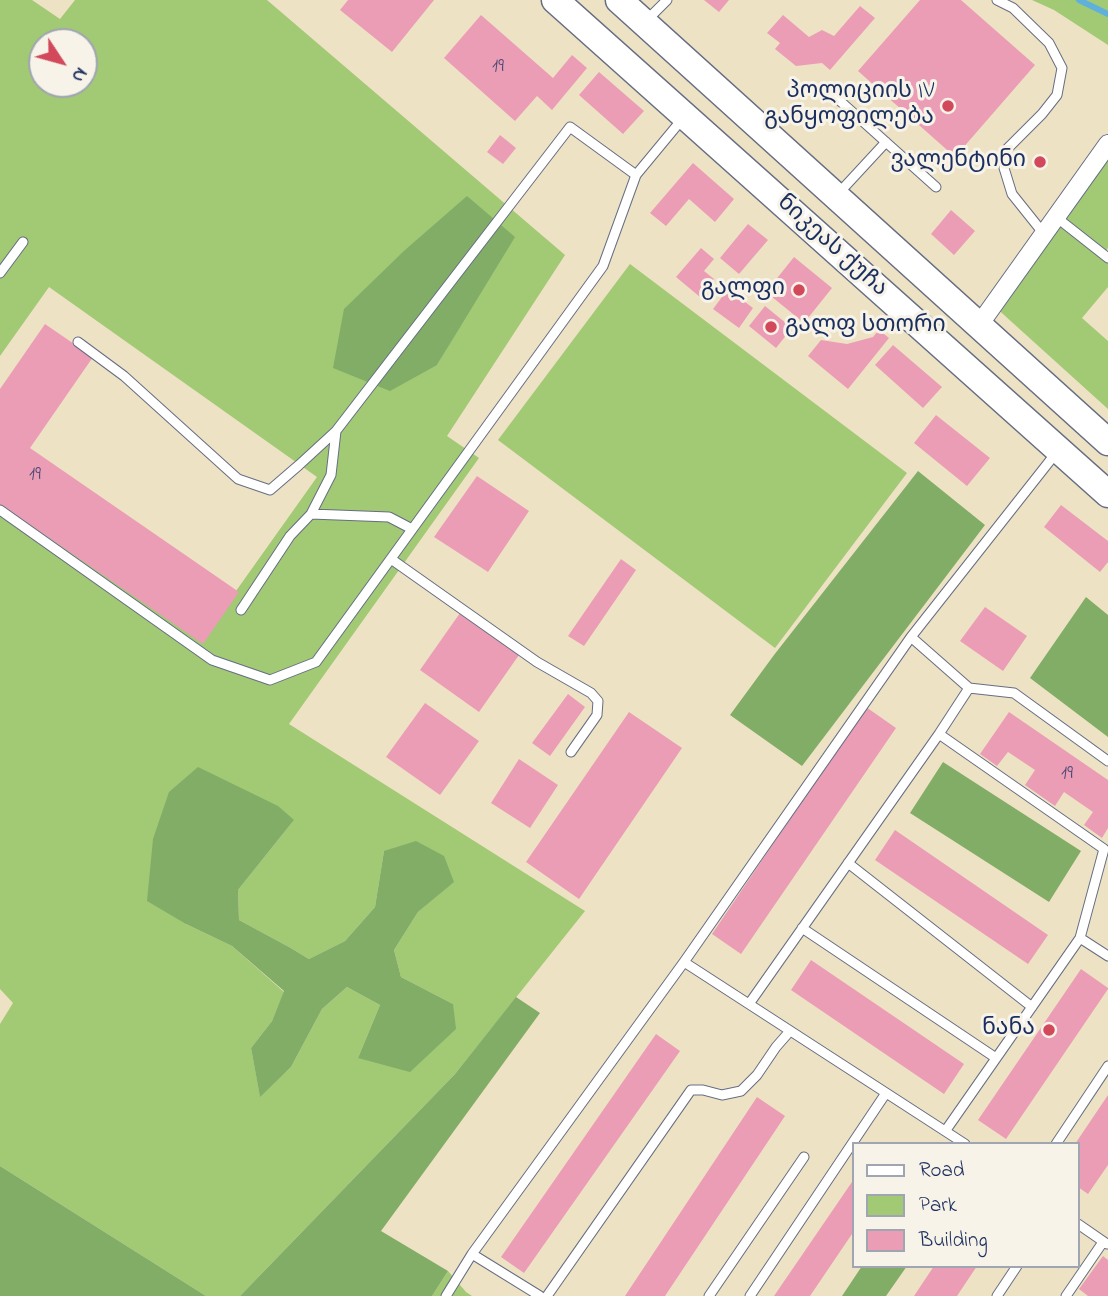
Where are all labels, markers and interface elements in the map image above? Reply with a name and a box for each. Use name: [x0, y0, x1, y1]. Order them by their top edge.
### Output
north arrow: [28, 28, 98, 98]
house number: 19: [492, 57, 504, 79]
text: N: [64, 61, 93, 88]
place label: პოლიციის IV განყოფილება: [764, 79, 934, 133]
marker: პოლიციის IV განყოფილება: [940, 98, 956, 114]
place label: ვალენტინი: [890, 148, 1026, 176]
marker: ვალენტინი: [1032, 154, 1048, 170]
street label: ნიკეას ქუჩა: [770, 190, 892, 304]
place label: გალფი: [701, 276, 785, 304]
marker: გალფი: [791, 282, 807, 298]
place label: გალფ სთორი: [785, 313, 946, 341]
marker: გალფ სთორი: [763, 319, 779, 335]
house number: 19: [29, 465, 41, 487]
house number: 19: [1061, 764, 1073, 786]
place label: ნანა: [982, 1016, 1035, 1044]
marker: ნანა: [1041, 1022, 1057, 1038]
legend: [852, 1142, 1080, 1268]
text: Road: [919, 1156, 965, 1186]
text: Park: [919, 1191, 957, 1221]
text: Building: [919, 1226, 988, 1256]

